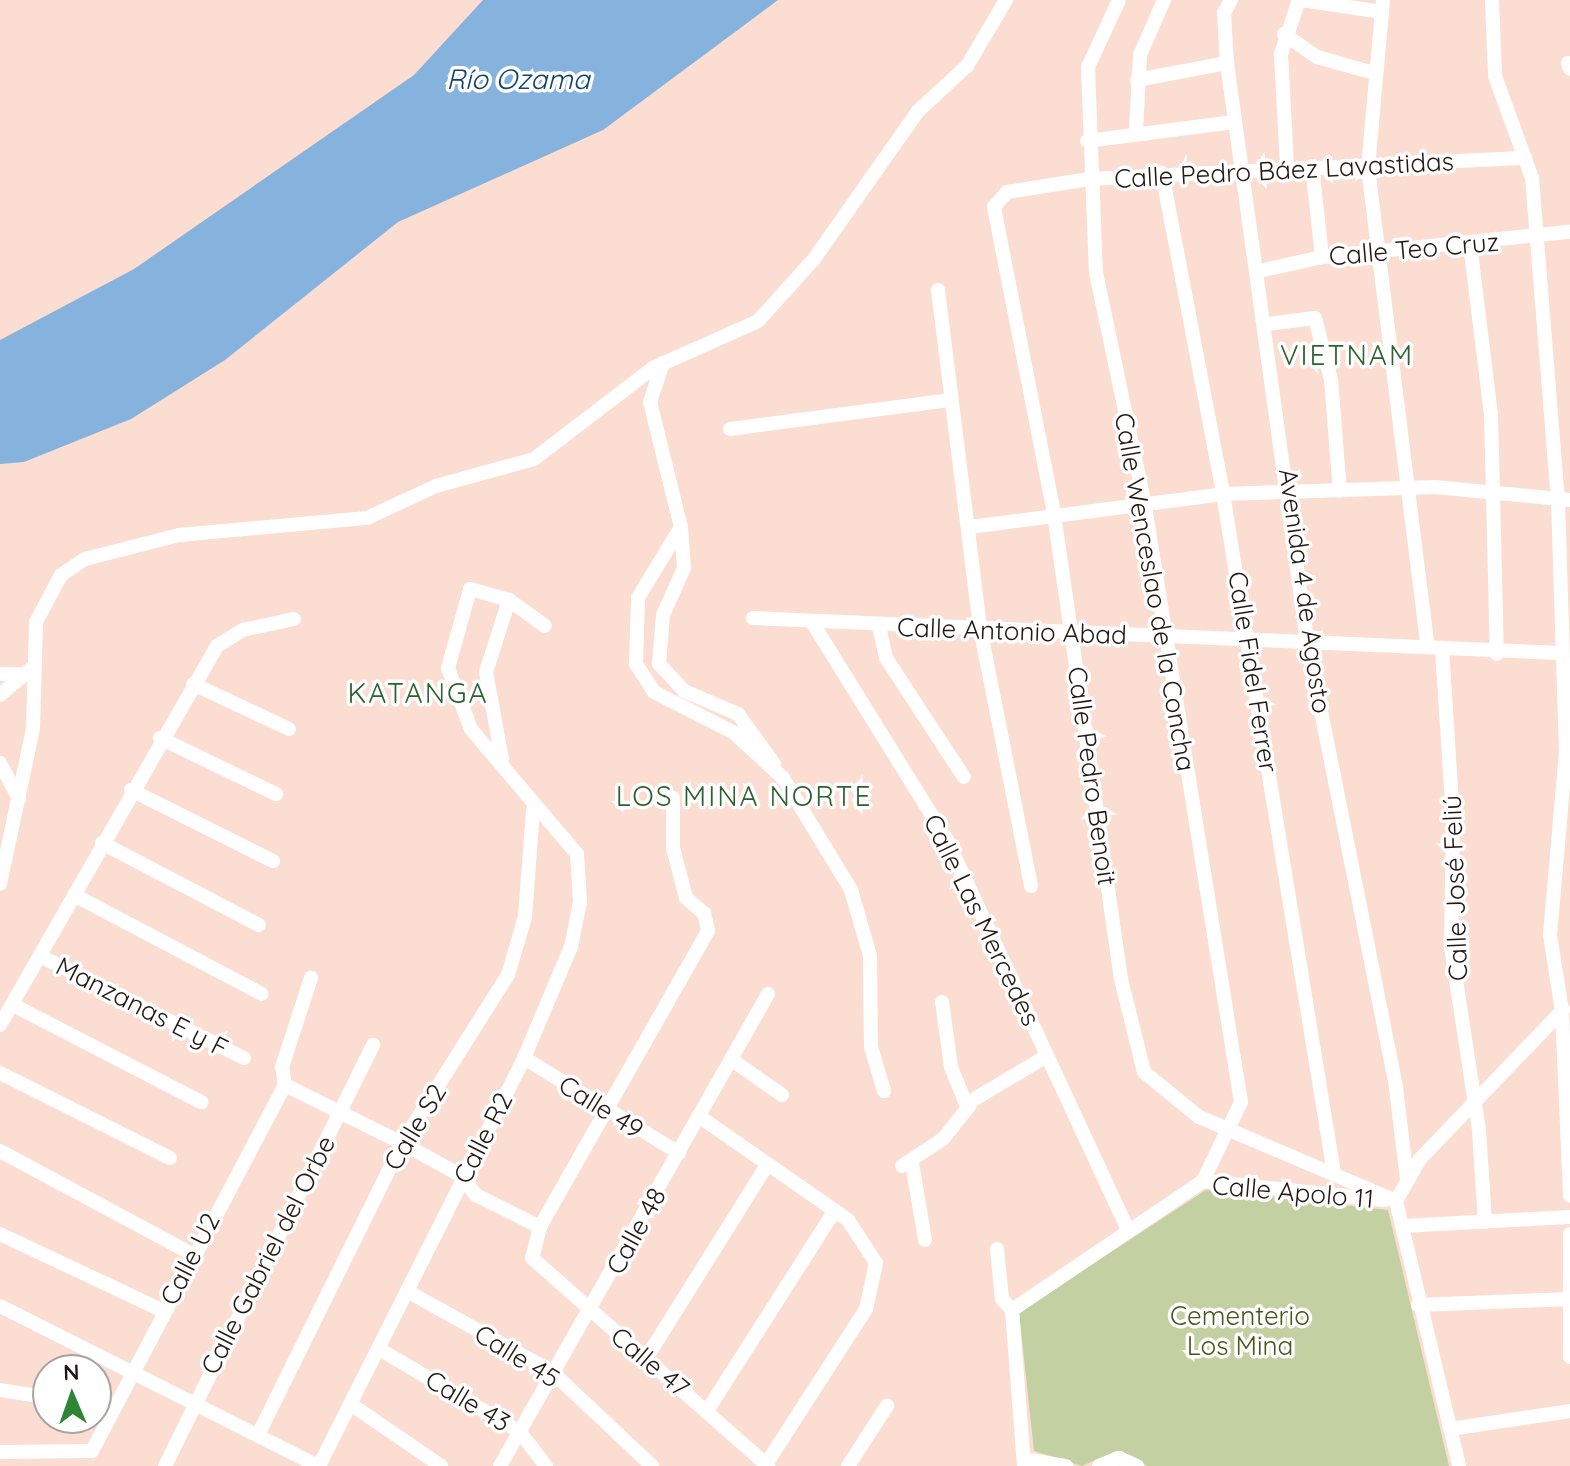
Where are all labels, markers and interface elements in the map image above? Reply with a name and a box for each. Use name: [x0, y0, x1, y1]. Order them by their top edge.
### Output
water label: Río Ozama: [446, 62, 590, 96]
street label: Calle Pedro Báez Lavastidas: [1113, 146, 1455, 194]
street label: Calle Teo Cruz: [1328, 226, 1500, 272]
district label: VIETNAM: [1280, 338, 1414, 372]
street label: Calle Wenceslao de la Concha: [1108, 410, 1202, 774]
street label: Avenida 4 de Agosto: [1272, 467, 1338, 715]
street label: Calle Fidel Ferrer: [1222, 569, 1284, 775]
street label: Calle Antonio Abad: [897, 611, 1127, 651]
street label: Calle Pedro Benoit: [1061, 664, 1123, 888]
district label: KATANGA: [347, 676, 489, 710]
district label: LOS MINA NORTE: [616, 779, 872, 813]
street label: Calle José Feliú: [1436, 794, 1474, 982]
street label: Calle Las Mercedes: [917, 809, 1047, 1031]
street label: Manzanas E y F: [51, 950, 233, 1064]
street label: Calle 49: [553, 1069, 649, 1145]
street label: Calle S2: [377, 1078, 453, 1176]
street label: Calle R2: [447, 1087, 519, 1189]
street label: Calle Gabriel del Orbe: [194, 1131, 342, 1379]
street label: Calle Apolo 11: [1211, 1169, 1375, 1215]
street label: Calle 48: [600, 1182, 672, 1280]
street label: Calle U2: [154, 1208, 226, 1310]
park label: Cementerio Los Mina: [1170, 1300, 1310, 1362]
street label: Calle 45: [469, 1318, 565, 1394]
street label: Calle 47: [605, 1320, 695, 1404]
north arrow: [32, 1354, 112, 1434]
text: N: [63, 1358, 80, 1386]
street label: Calle 43: [420, 1364, 516, 1438]

